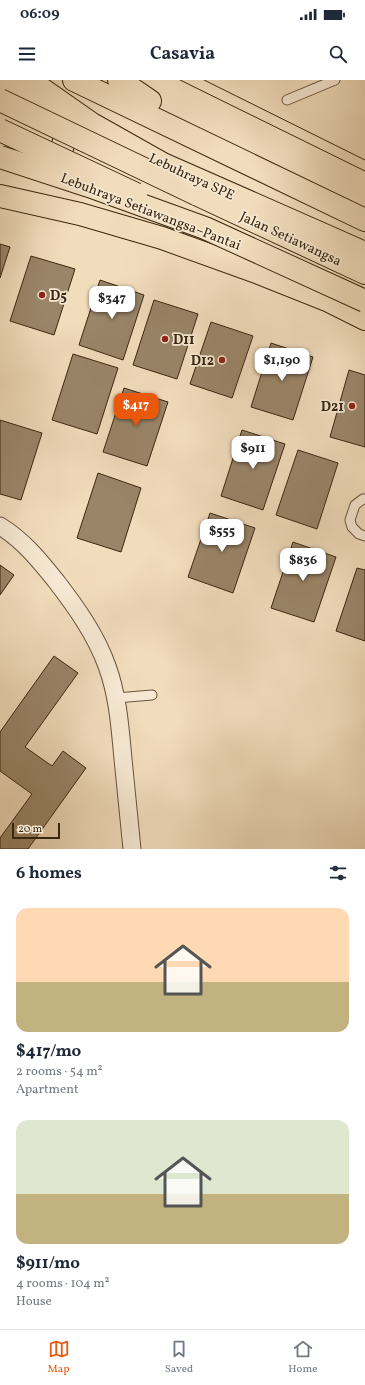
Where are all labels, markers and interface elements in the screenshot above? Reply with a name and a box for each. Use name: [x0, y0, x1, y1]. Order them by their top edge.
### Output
text: 06:09: [20, 4, 59, 25]
text: Casavia: [150, 42, 215, 67]
icon: menu: [16, 43, 38, 65]
icon: search: [327, 43, 349, 65]
street label: Lebuhraya SPE: [145, 149, 237, 205]
street label: Lebuhraya Setiawangsa–Pantai: [58, 169, 243, 256]
street label: Jalan Setiawangsa: [236, 207, 344, 271]
pin: $347: [88, 286, 136, 320]
place label: D5: [50, 287, 67, 306]
marker: D5: [37, 290, 47, 300]
text: $347: [98, 290, 126, 308]
place label: D11: [173, 331, 195, 350]
marker: D11: [160, 334, 170, 344]
pin: $1,190: [249, 348, 315, 382]
place label: D12: [191, 352, 214, 371]
text: $1,190: [264, 352, 300, 370]
marker: D12: [217, 355, 227, 365]
pin: $417: [112, 393, 160, 427]
text: $417: [123, 397, 149, 415]
place label: D21: [321, 398, 344, 417]
marker: D21: [347, 401, 357, 411]
pin: $911: [229, 436, 277, 470]
text: $911: [241, 440, 265, 458]
pin: $555: [198, 519, 246, 553]
text: $555: [209, 523, 235, 541]
pin: $836: [279, 548, 327, 582]
text: $836: [289, 552, 317, 570]
scale bar: [12, 821, 60, 840]
text: 20 m: [18, 822, 42, 837]
text: 6 homes: [16, 862, 82, 885]
icon: filters: [327, 862, 349, 884]
icon: home: [147, 934, 219, 1006]
text: $417/mo: [16, 1040, 81, 1063]
text: 2 rooms · 54 m²: [16, 1063, 103, 1081]
text: Apartment: [16, 1081, 79, 1099]
icon: home: [147, 1146, 219, 1218]
text: $911/mo: [16, 1252, 80, 1275]
text: 4 rooms · 104 m²: [16, 1275, 110, 1293]
text: House: [16, 1293, 52, 1311]
tab: Map: [48, 1338, 70, 1377]
tab: Saved: [165, 1338, 193, 1377]
tab: Home: [288, 1338, 317, 1377]

